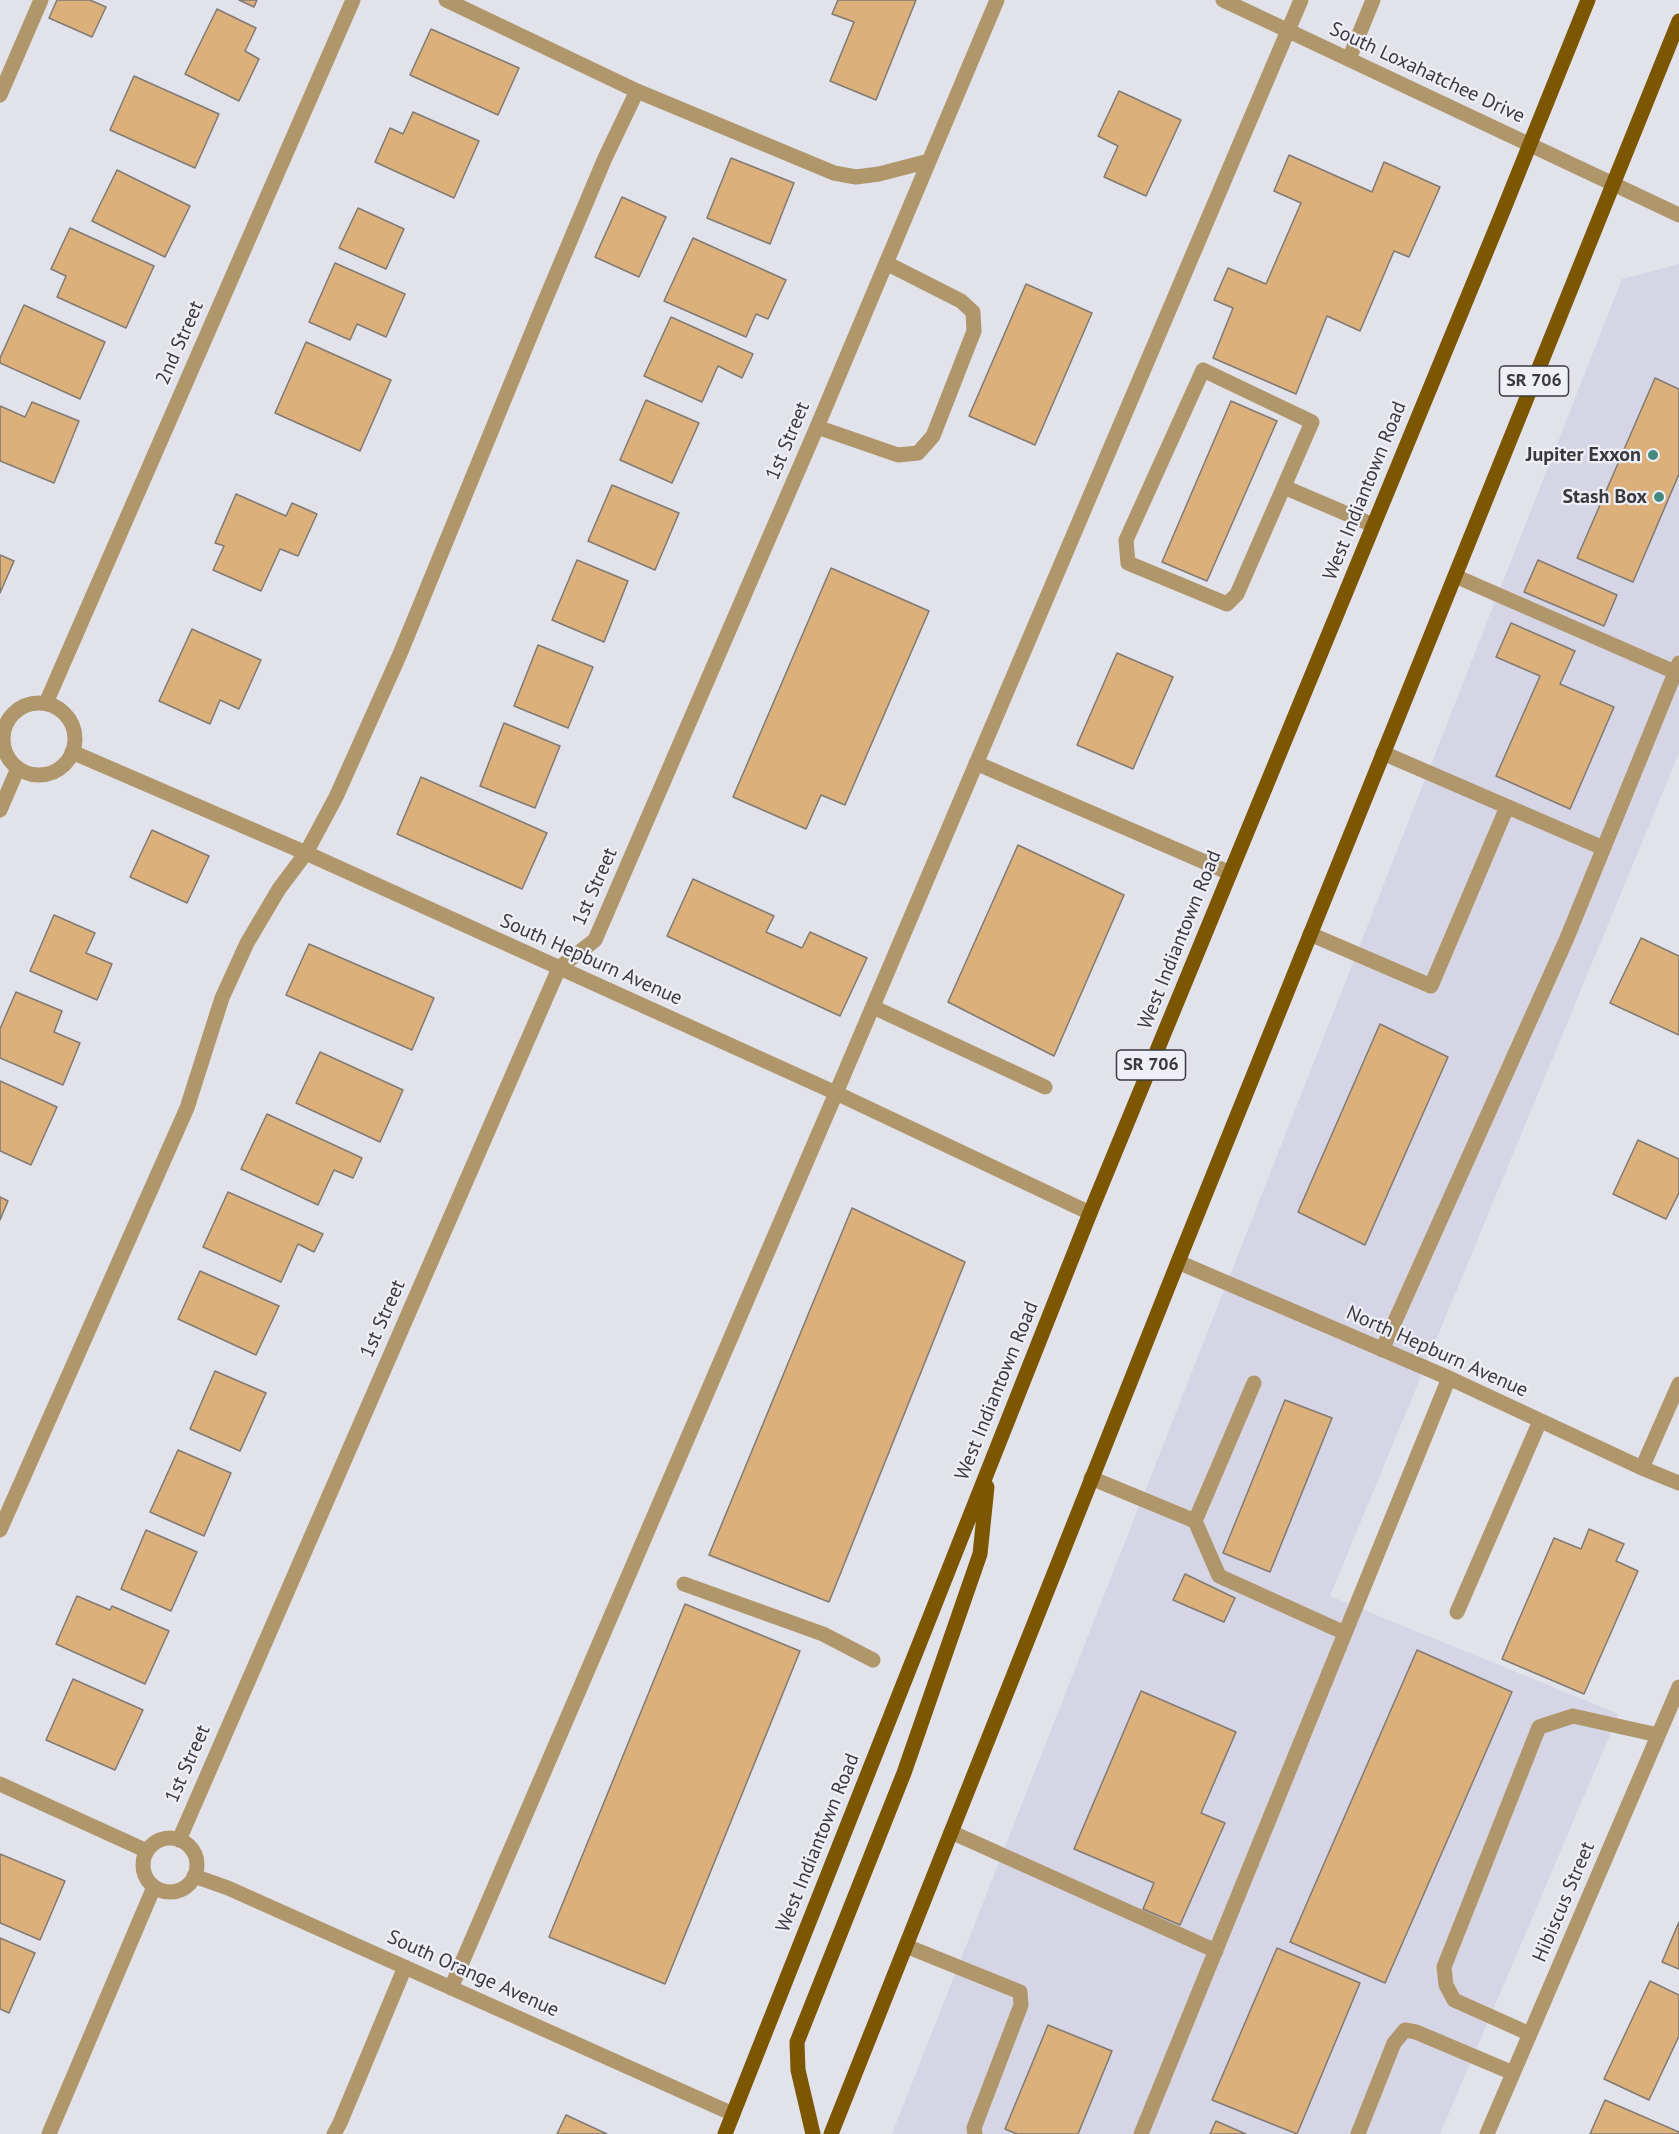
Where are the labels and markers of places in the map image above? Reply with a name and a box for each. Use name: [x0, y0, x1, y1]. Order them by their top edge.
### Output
place label: Jupiter Exxon: [1526, 443, 1641, 467]
marker: Jupiter Exxon: [1646, 448, 1660, 462]
place label: Stash Box: [1563, 485, 1647, 509]
marker: Stash Box: [1652, 490, 1666, 504]

